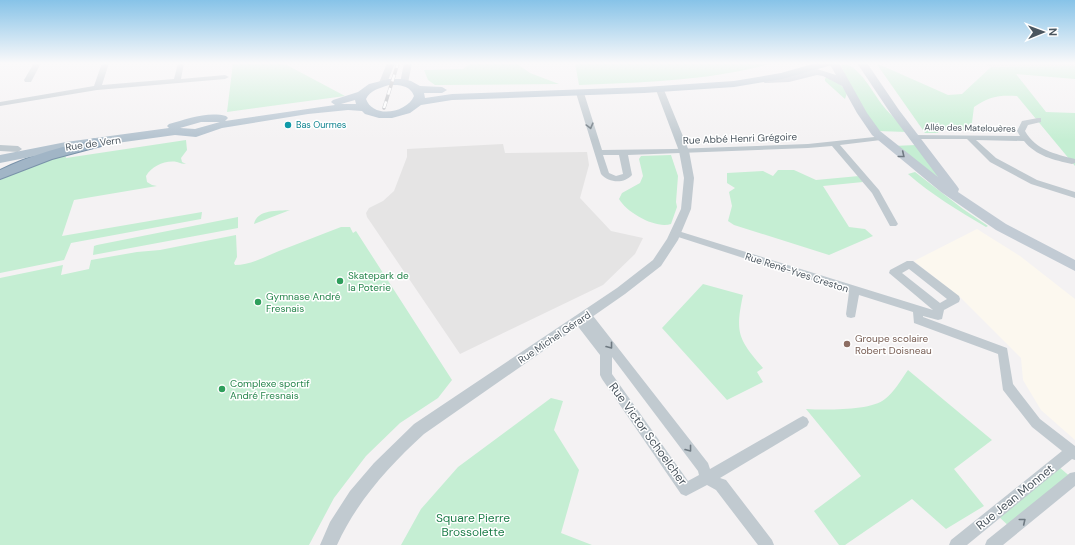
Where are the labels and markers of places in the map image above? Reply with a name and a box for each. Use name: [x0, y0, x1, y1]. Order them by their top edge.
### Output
place label: Bas Ourmes: [296, 119, 347, 131]
marker: Bas Ourmes: [283, 120, 293, 130]
place label: Skatepark de la Poterie: [348, 269, 409, 294]
marker: Skatepark de la Poterie: [335, 276, 345, 286]
place label: Gymnase André Fresnais: [266, 290, 341, 315]
marker: Gymnase André Fresnais: [253, 297, 263, 307]
place label: Groupe scolaire Robert Doisneau: [855, 332, 932, 357]
marker: Groupe scolaire Robert Doisneau: [842, 339, 852, 349]
place label: Complexe sportif André Fresnais: [230, 377, 310, 402]
marker: Complexe sportif André Fresnais: [217, 384, 227, 394]

